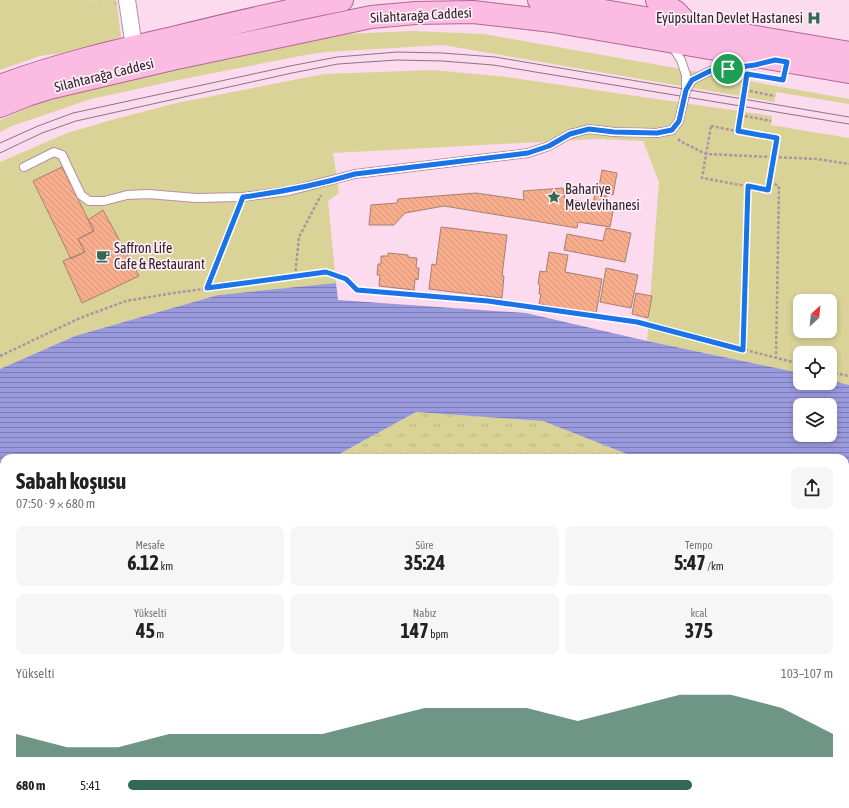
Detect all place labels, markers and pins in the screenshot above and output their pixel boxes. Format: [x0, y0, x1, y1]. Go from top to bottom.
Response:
place label: Eyüpsultan Devlet Hastanesi [656, 10, 803, 26]
hospital icon: Eyüpsultan Devlet Hastanesi [806, 10, 822, 26]
pin [711, 52, 745, 86]
place label: Bahariye Mevlevihanesi [565, 181, 640, 213]
place icon: Bahariye Mevlevihanesi [546, 189, 562, 205]
place label: Saffron Life Cafe & Restaurant [114, 240, 205, 272]
cafe icon: Saffron Life Cafe & Restaurant [95, 248, 111, 264]

